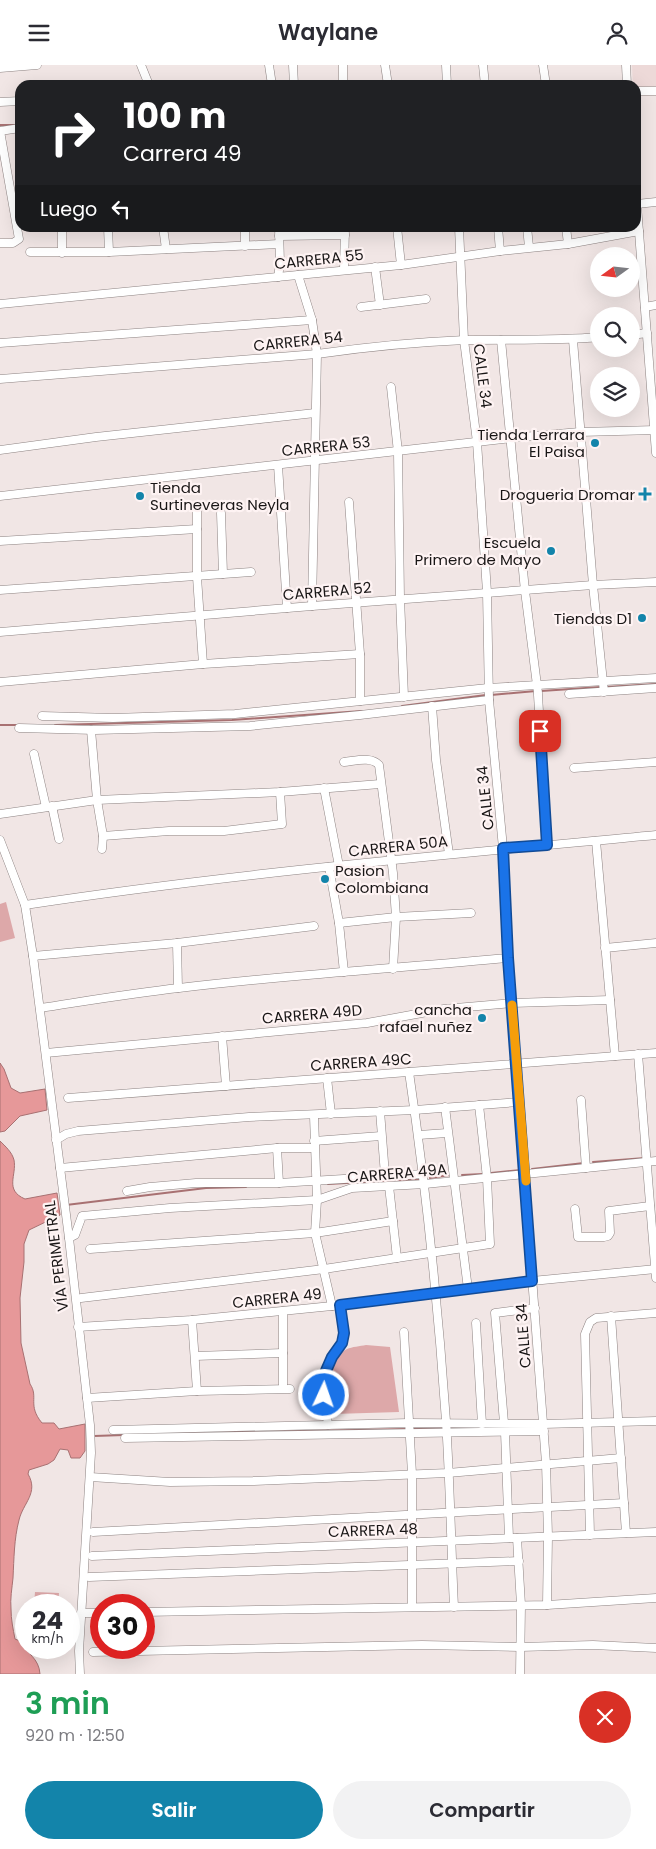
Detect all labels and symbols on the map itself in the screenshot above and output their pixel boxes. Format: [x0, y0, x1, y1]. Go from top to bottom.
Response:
street label: CARRERA 55 [273, 244, 365, 274]
north arrow [590, 247, 640, 297]
street label: CARRERA 54 [252, 326, 344, 356]
street label: CALLE 34 [469, 343, 497, 409]
place label: Tienda Lerrara El Paisa [477, 424, 585, 462]
street label: CARRERA 53 [281, 431, 371, 461]
marker: Tienda Lerrara El Paisa [589, 437, 601, 449]
place label: Tienda Surtineveras Neyla [150, 477, 289, 515]
place label: Drogueria Dromar [500, 484, 635, 505]
marker: Drogueria Dromar [639, 488, 651, 500]
marker: Tienda Surtineveras Neyla [134, 490, 146, 502]
place label: Escuela Primero de Mayo [415, 532, 541, 570]
marker: Escuela Primero de Mayo [545, 545, 557, 557]
street label: CARRERA 52 [282, 577, 372, 605]
place label: Tiendas D1 [554, 608, 632, 629]
marker: Tiendas D1 [636, 612, 648, 624]
pin [519, 710, 561, 752]
street label: CALLE 34 [471, 765, 499, 831]
street label: CARRERA 50A [347, 830, 449, 862]
place label: Pasion Colombiana [335, 860, 429, 898]
marker: Pasion Colombiana [319, 873, 331, 885]
street label: CARRERA 49D [261, 999, 363, 1029]
place label: cancha rafael nuñez [379, 999, 472, 1037]
marker: cancha rafael nuñez [476, 1012, 488, 1024]
street label: CARRERA 49C [310, 1048, 412, 1076]
street label: CARRERA 49A [346, 1158, 448, 1188]
street label: VÍA PERIMETRAL [39, 1199, 73, 1313]
street label: CARRERA 49 [231, 1283, 323, 1313]
street label: CALLE 34 [510, 1303, 536, 1369]
position arrow [297, 1368, 349, 1420]
street label: CARRERA 48 [328, 1518, 418, 1542]
speed limit sign: 30 [90, 1594, 155, 1659]

